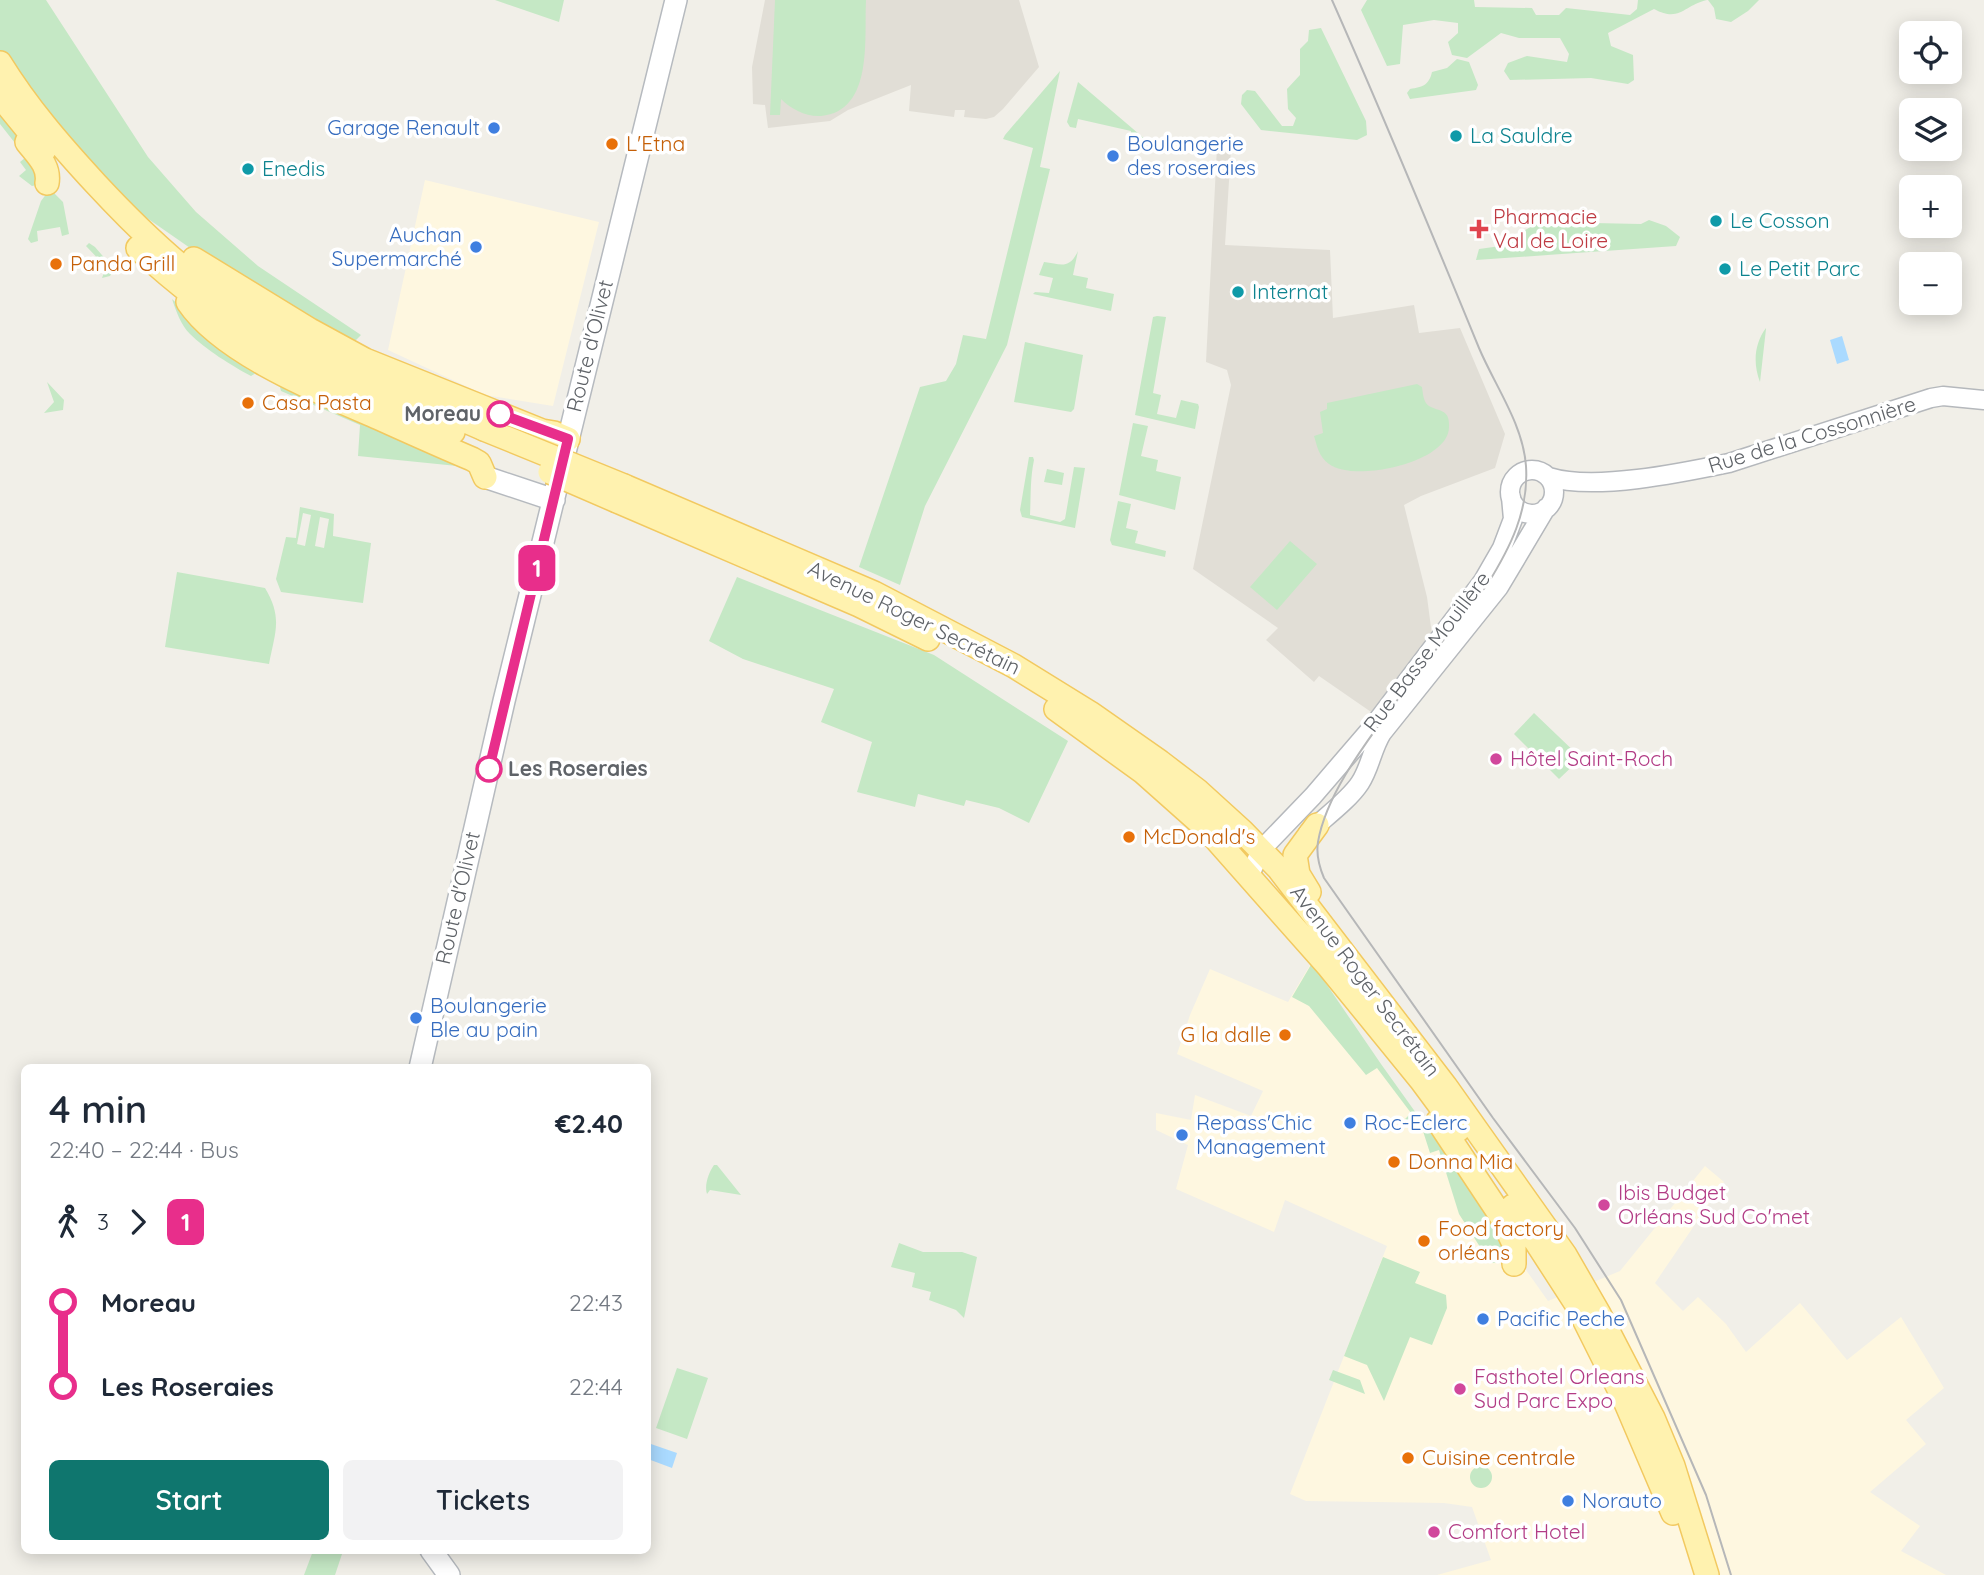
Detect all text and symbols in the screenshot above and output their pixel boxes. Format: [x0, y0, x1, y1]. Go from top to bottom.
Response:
map controls [1899, 21, 1962, 315]
button: locate [1899, 21, 1962, 84]
button: layers [1899, 98, 1962, 161]
place label: Garage Renault [327, 114, 480, 140]
marker: Garage Renault [486, 120, 502, 136]
place label: La Sauldre [1470, 122, 1573, 148]
marker: La Sauldre [1448, 128, 1464, 144]
place label: L'Etna [626, 130, 685, 156]
place label: Boulangerie des roseraies [1127, 130, 1256, 180]
marker: L'Etna [604, 136, 620, 152]
marker: Boulangerie des roseraies [1105, 148, 1121, 164]
place label: Enedis [262, 155, 325, 181]
marker: Enedis [240, 161, 256, 177]
button: + [1899, 175, 1962, 238]
place label: Pharmacie Val de Loire [1493, 203, 1608, 253]
place label: Le Cosson [1730, 207, 1830, 233]
marker: Le Cosson [1708, 213, 1724, 229]
place label: Auchan Supermarché [331, 221, 462, 271]
marker: Pharmacie Val de Loire [1471, 221, 1487, 237]
marker: Auchan Supermarché [468, 239, 484, 255]
place label: Panda Grill [70, 250, 175, 276]
button: − [1899, 252, 1962, 315]
place label: Le Petit Parc [1739, 255, 1860, 281]
marker: Panda Grill [48, 256, 64, 272]
marker: Le Petit Parc [1717, 261, 1733, 277]
street label: Route d'Olivet [560, 277, 618, 415]
place label: Internat [1252, 278, 1328, 304]
marker: Internat [1230, 284, 1246, 300]
place label: Casa Pasta [262, 389, 372, 415]
street label: Rue de la Cossonnière [1705, 390, 1919, 478]
marker: Casa Pasta [240, 395, 256, 411]
place label: Moreau [404, 400, 481, 426]
marker: Moreau [487, 401, 513, 427]
line badge: 1 [514, 545, 560, 591]
text: 1 [532, 553, 542, 583]
street label: Avenue Roger Secrétain [804, 554, 1025, 680]
street label: Rue Basse Mouillère [1357, 566, 1495, 737]
place label: Hôtel Saint-Roch [1510, 745, 1673, 771]
marker: Hôtel Saint-Roch [1488, 751, 1504, 767]
place label: Les Roseraies [508, 755, 648, 781]
marker: Les Roseraies [476, 756, 502, 782]
place label: McDonald's [1143, 823, 1255, 849]
street label: Route d'Olivet [429, 829, 485, 967]
marker: McDonald's [1121, 829, 1137, 845]
street label: Avenue Roger Secrétain [1285, 880, 1446, 1081]
place label: Boulangerie Ble au pain [430, 992, 547, 1042]
marker: Boulangerie Ble au pain [408, 1010, 424, 1026]
place label: G la dalle [1181, 1021, 1271, 1047]
marker: G la dalle [1277, 1027, 1293, 1043]
text: 4 min [49, 1085, 147, 1133]
text: €2.40 [555, 1107, 623, 1140]
place label: Repass'Chic Management [1196, 1109, 1326, 1159]
place label: Roc-Eclerc [1364, 1109, 1468, 1135]
marker: Roc-Eclerc [1342, 1115, 1358, 1131]
marker: Repass'Chic Management [1174, 1127, 1190, 1143]
text: 22:40 – 22:44 · Bus [49, 1135, 239, 1164]
place label: Donna Mia [1408, 1148, 1513, 1174]
marker: Donna Mia [1386, 1154, 1402, 1170]
place label: Ibis Budget Orléans Sud Co'met [1618, 1179, 1810, 1229]
marker: Ibis Budget Orléans Sud Co'met [1596, 1197, 1612, 1213]
icon: walk [49, 1203, 87, 1241]
icon: forward [119, 1203, 157, 1241]
text: 3 [97, 1207, 109, 1236]
text: 1 [181, 1207, 190, 1237]
place label: Food factory orléans [1438, 1215, 1564, 1265]
marker: Food factory orléans [1416, 1233, 1432, 1249]
text: Moreau [101, 1286, 196, 1319]
text: 22:43 [569, 1288, 623, 1317]
place label: Pacific Peche [1497, 1305, 1625, 1331]
marker: Pacific Peche [1475, 1311, 1491, 1327]
place label: Fasthotel Orleans Sud Parc Expo [1474, 1363, 1645, 1413]
text: Les Roseraies [101, 1370, 274, 1403]
text: 22:44 [569, 1372, 623, 1401]
marker: Fasthotel Orleans Sud Parc Expo [1452, 1381, 1468, 1397]
place label: Cuisine centrale [1422, 1444, 1575, 1470]
marker: Cuisine centrale [1400, 1450, 1416, 1466]
button: Start [49, 1460, 329, 1540]
button: Tickets [343, 1460, 623, 1540]
place label: Norauto [1582, 1487, 1662, 1513]
marker: Norauto [1560, 1493, 1576, 1509]
place label: Comfort Hotel [1448, 1518, 1585, 1544]
marker: Comfort Hotel [1426, 1524, 1442, 1540]

